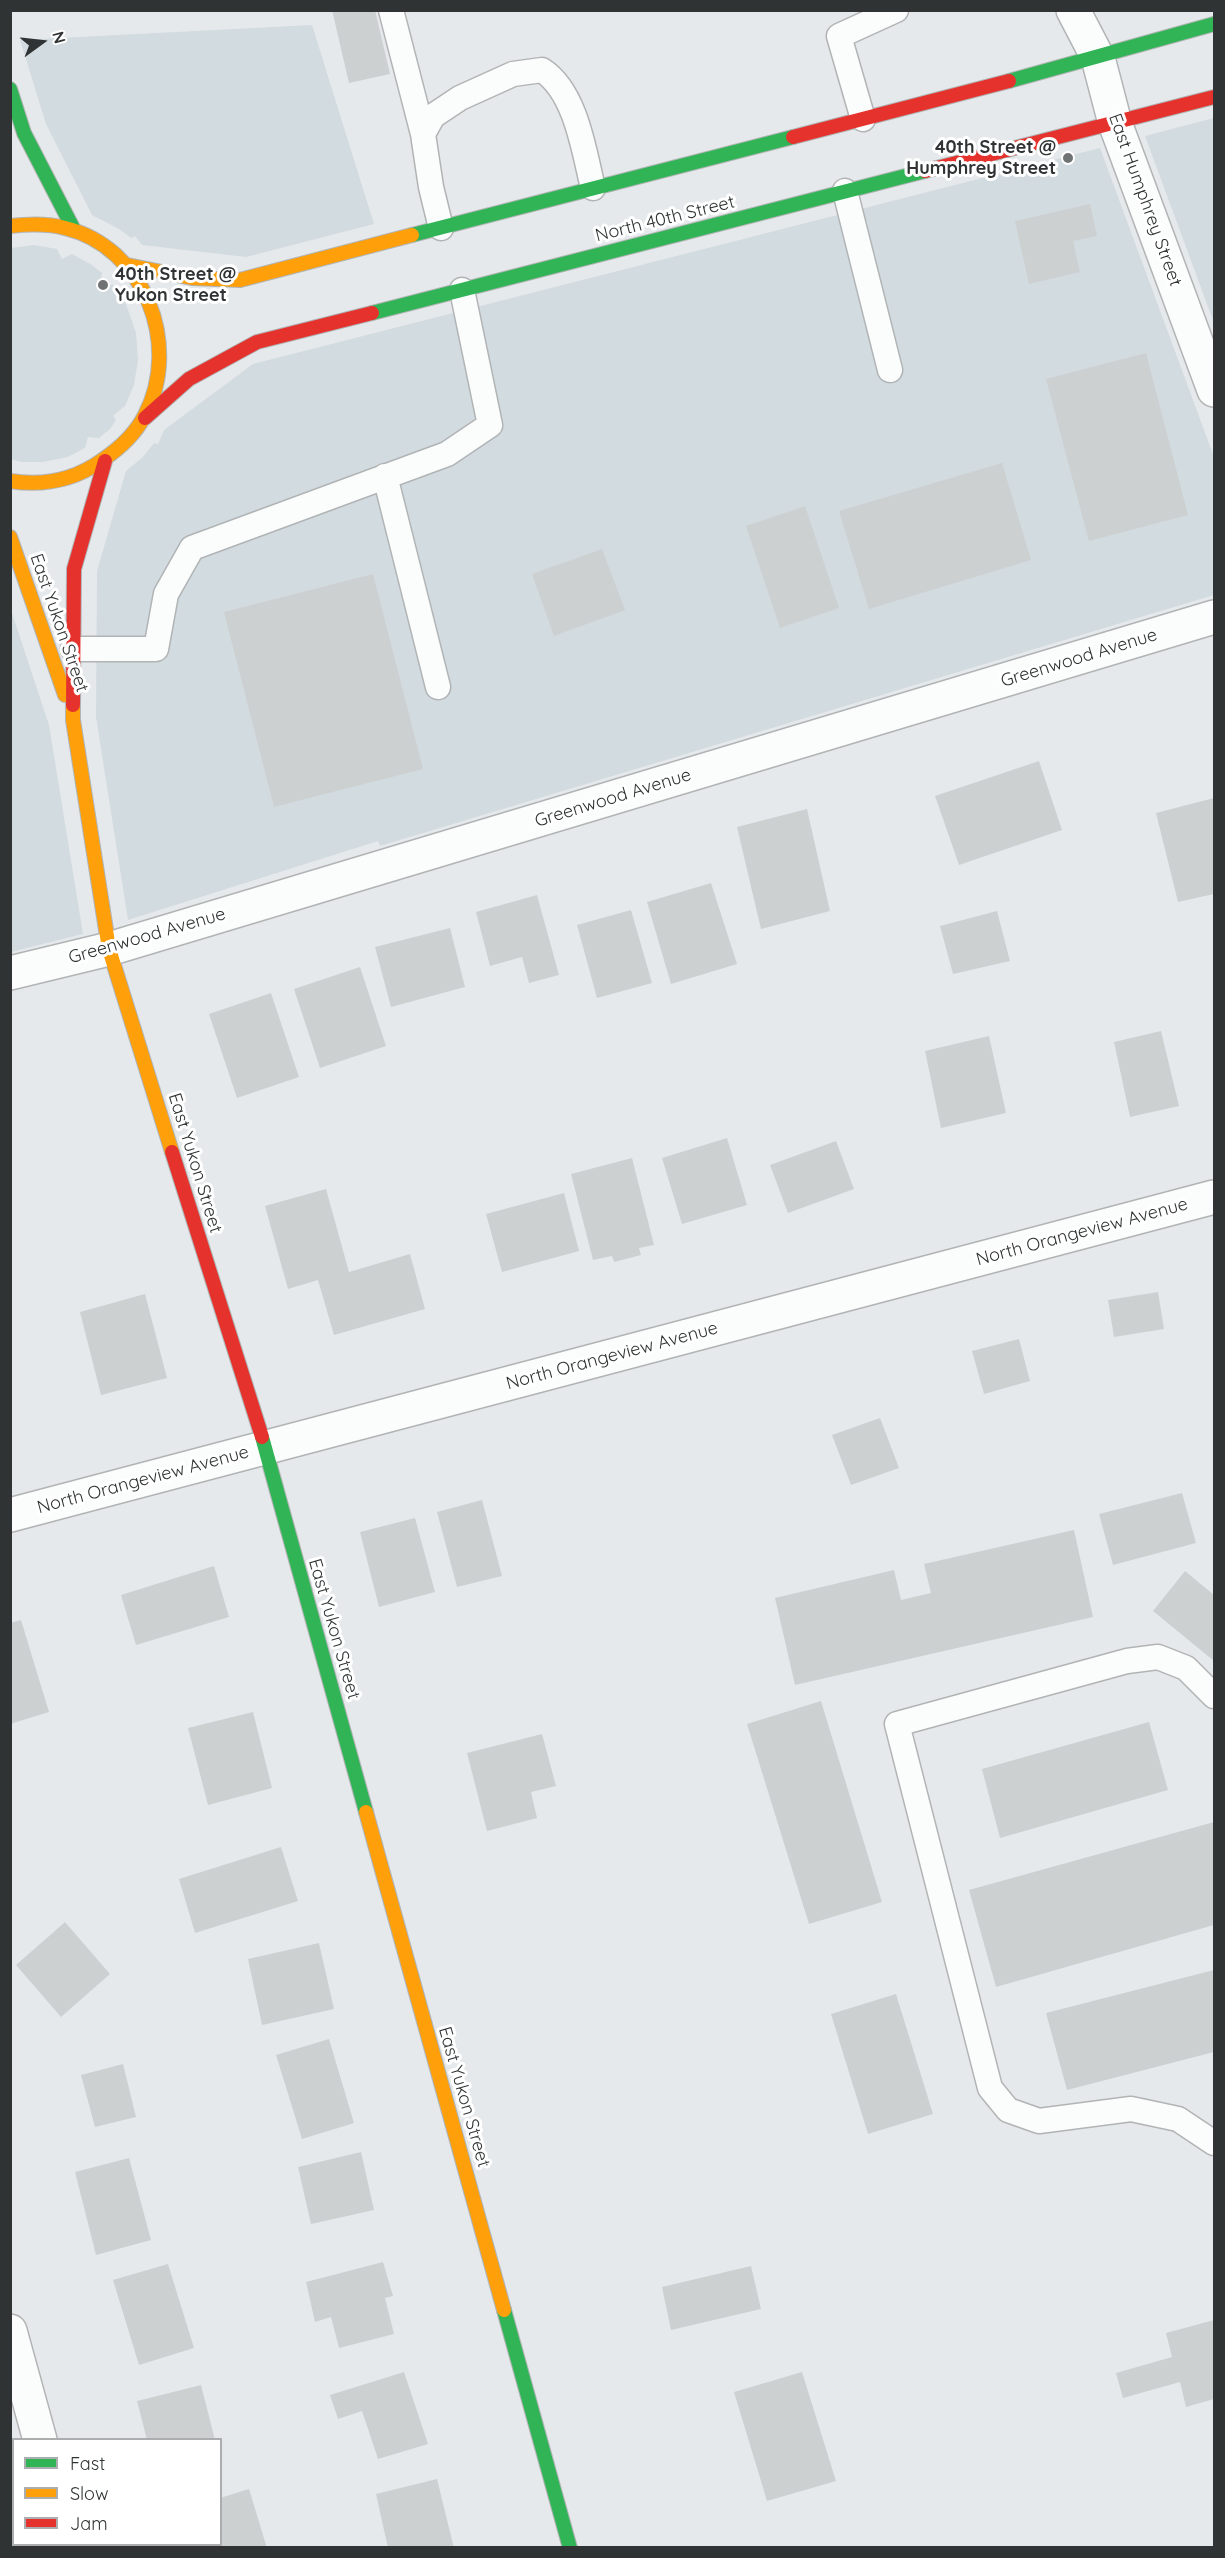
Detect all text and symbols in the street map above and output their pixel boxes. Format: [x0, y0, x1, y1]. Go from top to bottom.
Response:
north arrow [12, 12, 72, 72]
text: N [48, 29, 71, 46]
street label: East Humphrey Street [1104, 111, 1186, 289]
place label: 40th Street @ Humphrey Street [906, 137, 1056, 180]
marker: 40th Street @ Humphrey Street [1061, 151, 1075, 165]
street label: North 40th Street [593, 191, 737, 247]
place label: 40th Street @ Yukon Street [115, 264, 236, 306]
marker: 40th Street @ Yukon Street [96, 278, 110, 292]
street label: East Yukon Street [25, 551, 93, 695]
street label: Greenwood Avenue [998, 624, 1160, 692]
street label: Greenwood Avenue [532, 764, 694, 832]
street label: Greenwood Avenue [66, 903, 228, 969]
street label: East Yukon Street [163, 1090, 227, 1236]
street label: North Orangeview Avenue [974, 1193, 1190, 1271]
street label: North Orangeview Avenue [504, 1317, 720, 1395]
street label: North Orangeview Avenue [35, 1441, 251, 1519]
street label: East Yukon Street [304, 1556, 364, 1702]
street label: East Yukon Street [434, 2024, 494, 2170]
legend [12, 2438, 222, 2546]
text: Fast [70, 2452, 105, 2475]
text: Slow [70, 2482, 108, 2505]
text: Jam [70, 2512, 108, 2535]

